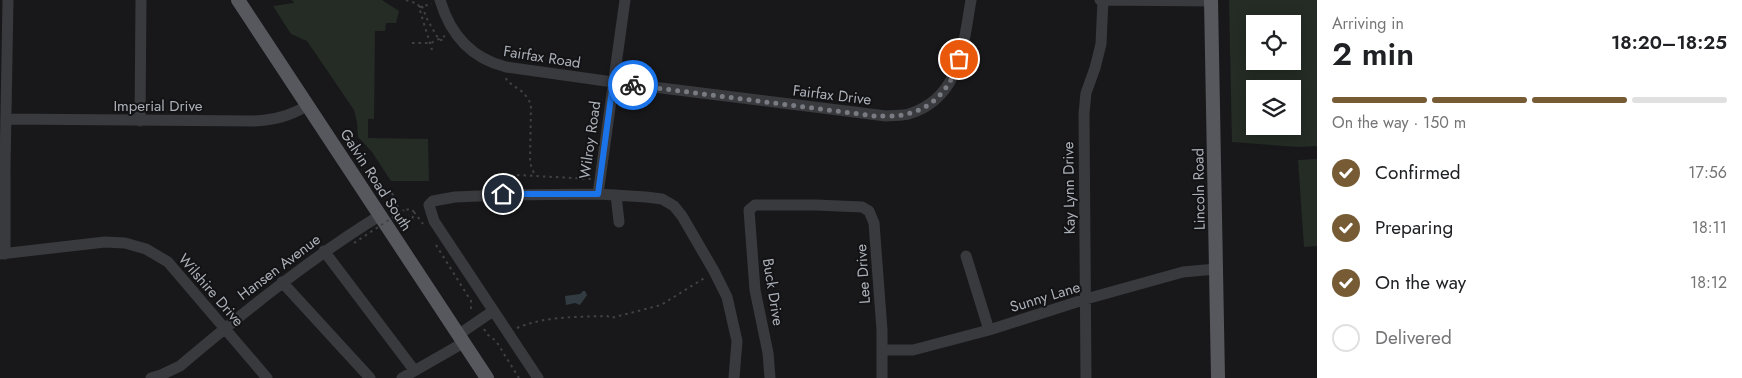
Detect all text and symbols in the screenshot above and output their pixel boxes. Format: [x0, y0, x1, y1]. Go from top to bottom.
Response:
text: Arriving in [1332, 12, 1404, 35]
map controls [1246, 15, 1301, 135]
button: locate [1246, 15, 1301, 70]
text: 18:20–18:25 [1611, 29, 1727, 56]
text: 2 min [1332, 31, 1414, 77]
pin [938, 38, 980, 80]
street label: Fairfax Road [502, 40, 582, 74]
icon: bag [945, 45, 973, 73]
courier [608, 60, 658, 110]
icon: bike [619, 71, 647, 99]
street label: Fairfax Drive [791, 79, 873, 111]
button: layers [1246, 80, 1301, 135]
street label: Imperial Drive [113, 95, 203, 117]
street label: Wilroy Road [574, 100, 606, 180]
text: On the way · 150 m [1332, 111, 1466, 134]
street label: Galvin Road South [335, 125, 417, 235]
street label: Kay Lynn Drive [1057, 141, 1081, 235]
street label: Lincoln Road [1187, 148, 1211, 230]
icon: check [1332, 159, 1360, 187]
text: Confirmed [1375, 159, 1461, 186]
text: 17:56 [1688, 161, 1727, 184]
pin [482, 173, 524, 215]
icon: home [489, 180, 517, 208]
icon: check [1332, 214, 1360, 242]
text: Preparing [1375, 214, 1453, 241]
text: 18:11 [1692, 216, 1727, 239]
street label: Hansen Avenue [233, 228, 325, 305]
street label: Lee Drive [850, 243, 876, 305]
street label: Wilshire Drive [173, 249, 249, 332]
street label: Buck Drive [757, 257, 789, 327]
icon: check [1332, 269, 1360, 297]
text: On the way [1375, 269, 1466, 296]
text: 18:12 [1690, 271, 1727, 294]
street label: Sunny Lane [1007, 276, 1083, 318]
text: Delivered [1375, 324, 1452, 351]

